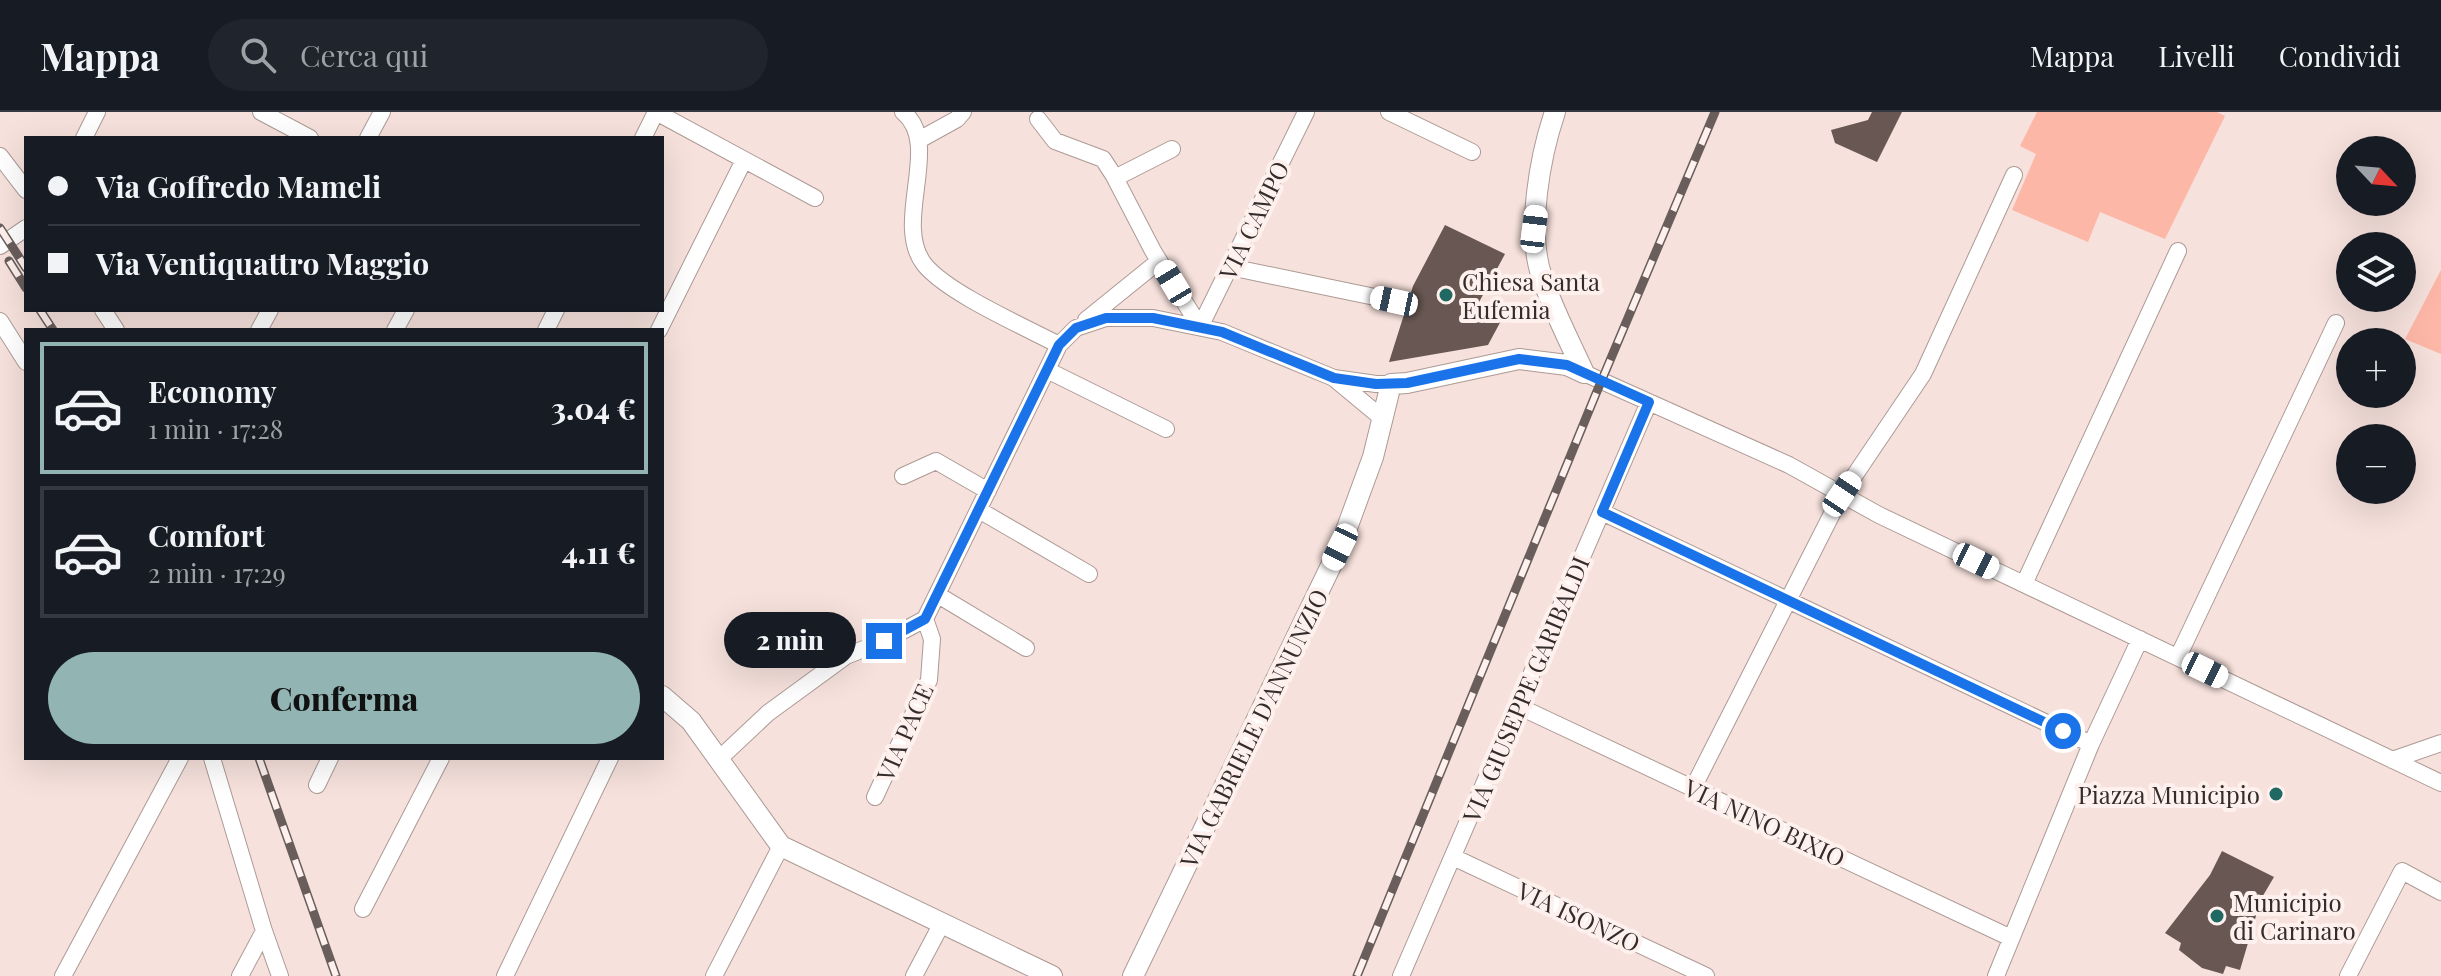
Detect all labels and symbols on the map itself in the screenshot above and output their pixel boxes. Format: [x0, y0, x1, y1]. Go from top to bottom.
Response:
north arrow [2336, 136, 2416, 216]
street label: VIA CAMPO [1210, 155, 1295, 286]
car [1519, 204, 1549, 254]
car [1150, 256, 1196, 310]
place label: Chiesa Santa Eufemia [1462, 265, 1600, 325]
car [1368, 284, 1420, 318]
marker: Chiesa Santa Eufemia [1437, 286, 1455, 304]
car [1819, 467, 1865, 521]
car [1319, 520, 1361, 574]
car [1949, 540, 2003, 582]
street label: VIA GIUSEPPE GARIBALDI [1454, 551, 1596, 828]
street label: VIA GABRIELE D'ANNUNZIO [1171, 583, 1334, 873]
callout: 2 min [724, 613, 856, 669]
route end [866, 623, 902, 659]
car [2178, 649, 2232, 691]
street label: VIA PACE [868, 678, 940, 787]
route start [2045, 713, 2081, 749]
street label: VIA NINO BIXIO [1679, 770, 1851, 873]
place label: Piazza Municipio [2078, 778, 2260, 810]
marker: Piazza Municipio [2267, 785, 2285, 803]
street label: VIA ISONZO [1512, 873, 1646, 958]
place label: Municipio di Carinaro [2233, 886, 2356, 946]
marker: Municipio di Carinaro [2208, 907, 2226, 925]

